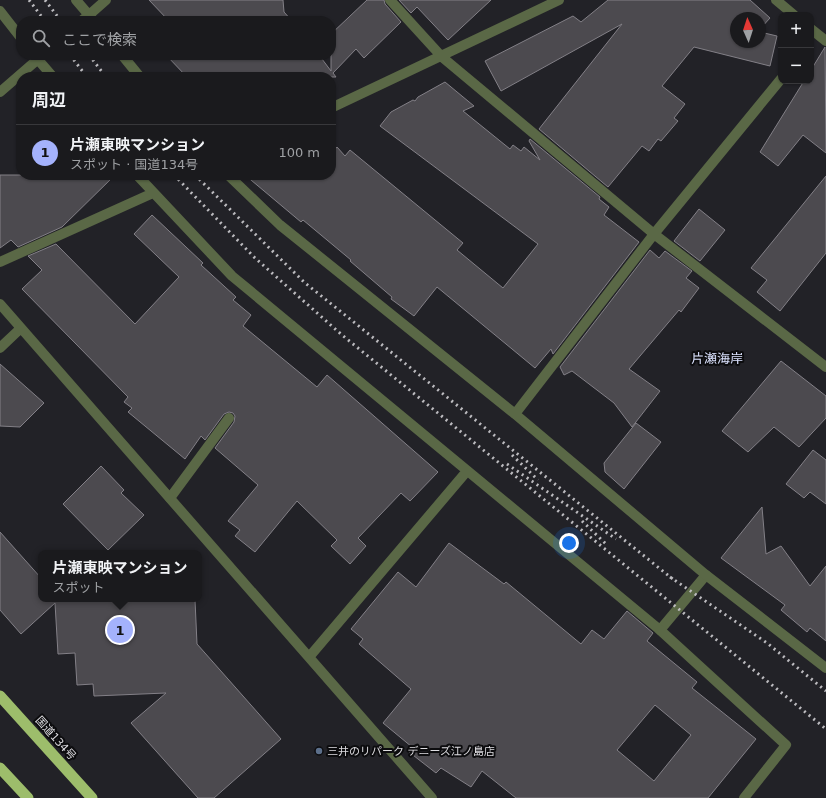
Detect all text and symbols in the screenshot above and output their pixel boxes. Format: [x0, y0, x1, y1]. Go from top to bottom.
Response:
north arrow [730, 12, 766, 48]
map controls [778, 12, 814, 84]
button: + [778, 12, 814, 48]
search box [16, 16, 336, 60]
icon: search [30, 27, 52, 49]
text: ここで検索 [62, 31, 137, 49]
button: − [778, 48, 814, 84]
text: 周辺 [32, 90, 66, 110]
text: 片瀬東映マンション [70, 136, 205, 154]
text: 1 [40, 145, 50, 160]
text: 100 m [278, 145, 320, 160]
text: スポット · 国道134号 [70, 157, 198, 172]
district label: 片瀬海岸 [691, 351, 743, 366]
your location [559, 533, 579, 553]
popup [38, 550, 202, 602]
text: 片瀬東映マンション [52, 559, 188, 577]
text: スポット [52, 580, 105, 595]
pin: 1 [107, 615, 133, 645]
street label: 国道134号 [33, 714, 79, 763]
place label: 三井のリパーク デニーズ江ノ島店 [327, 745, 495, 758]
marker: 三井のリパーク デニーズ江ノ島店 [314, 746, 324, 756]

